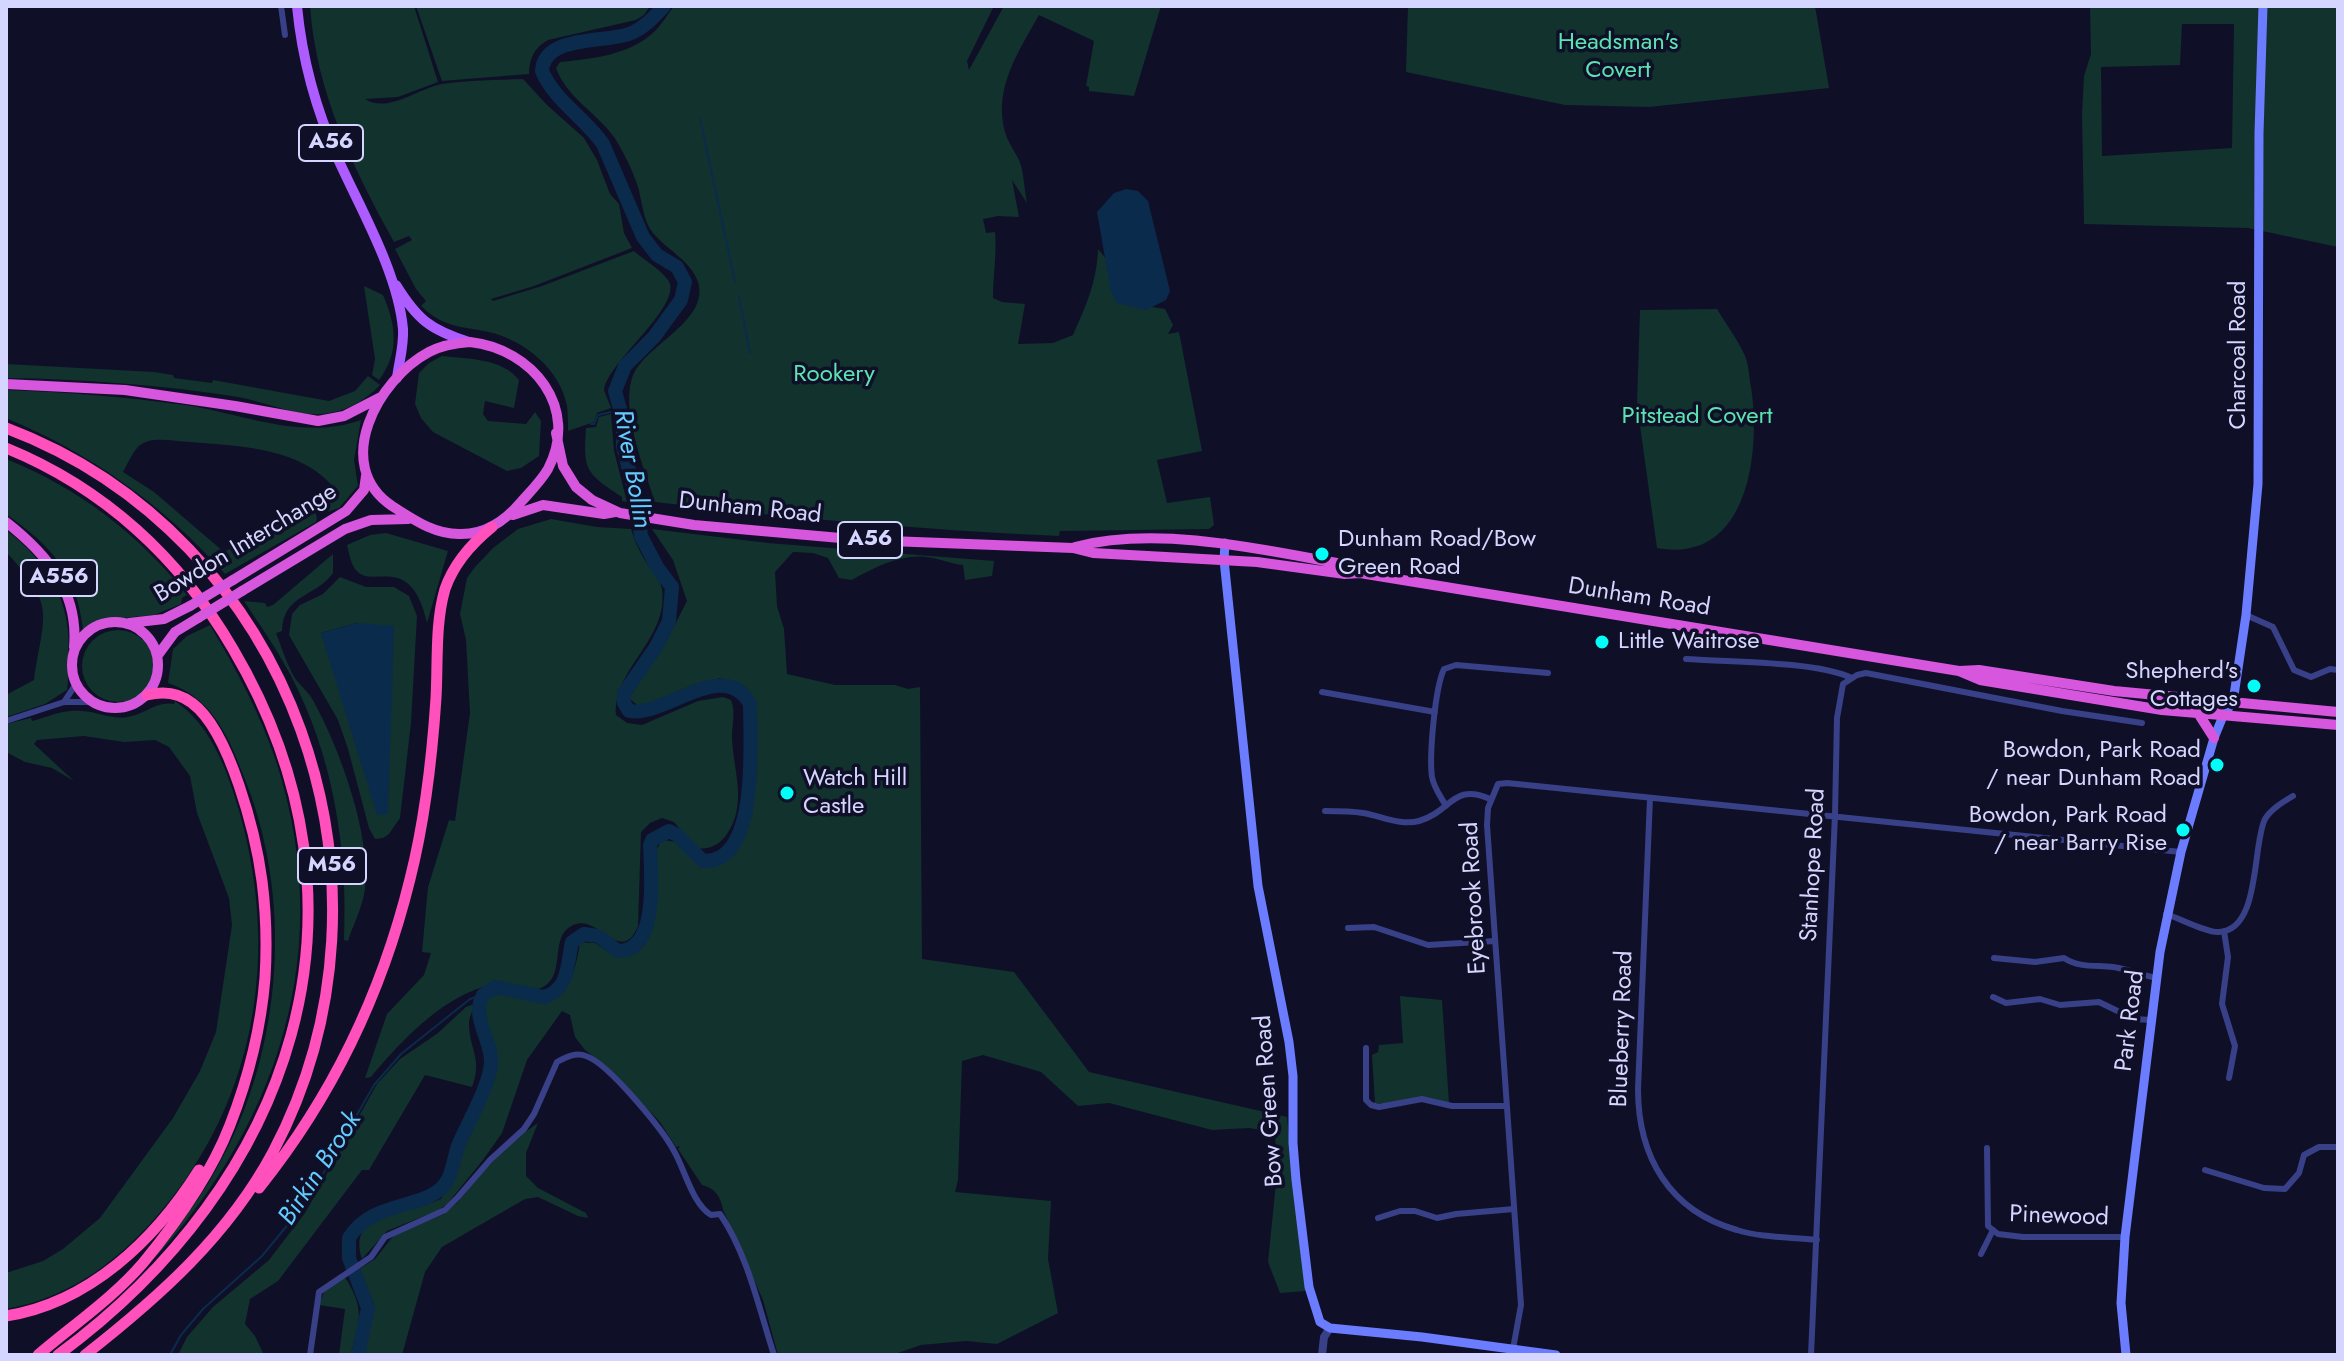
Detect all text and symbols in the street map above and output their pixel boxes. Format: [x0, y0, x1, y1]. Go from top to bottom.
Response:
park label: Headsman's Covert [1558, 29, 1678, 85]
road number: A56 [299, 125, 363, 161]
street label: Charcoal Road [2225, 280, 2253, 430]
park label: Rookery [793, 361, 875, 389]
park label: Pitstead Covert [1621, 403, 1773, 431]
water label: River Bollin [605, 407, 657, 531]
street label: Bowdon Interchange [150, 478, 342, 610]
street label: Dunham Road [677, 487, 823, 531]
road number: A56 [838, 522, 902, 558]
place label: Dunham Road/Bow Green Road [1338, 526, 1536, 582]
marker: Dunham Road/Bow Green Road [1313, 545, 1331, 563]
road number: A556 [21, 560, 97, 596]
street label: Dunham Road [1566, 573, 1712, 623]
place label: Little Waitrose [1618, 628, 1760, 656]
marker: Little Waitrose [1593, 633, 1611, 651]
place label: Shepherd's Cottages [2125, 658, 2238, 714]
marker: Shepherd's Cottages [2245, 677, 2263, 695]
place label: Bowdon, Park Road / near Dunham Road [1986, 737, 2201, 793]
marker: Bowdon, Park Road / near Dunham Road [2208, 756, 2226, 774]
place label: Watch Hill Castle [803, 765, 907, 821]
marker: Watch Hill Castle [778, 784, 796, 802]
street label: Stanhope Road [1796, 787, 1832, 943]
place label: Bowdon, Park Road / near Barry Rise [1969, 802, 2167, 858]
street label: Eyebrook Road [1457, 821, 1493, 975]
marker: Bowdon, Park Road / near Barry Rise [2174, 821, 2192, 839]
road number: M56 [298, 848, 366, 884]
street label: Blueberry Road [1606, 950, 1640, 1108]
street label: Park Road [2111, 969, 2151, 1073]
street label: Bow Green Road [1250, 1014, 1290, 1188]
water label: Birkin Brook [273, 1106, 369, 1232]
street label: Pinewood [2009, 1201, 2109, 1233]

